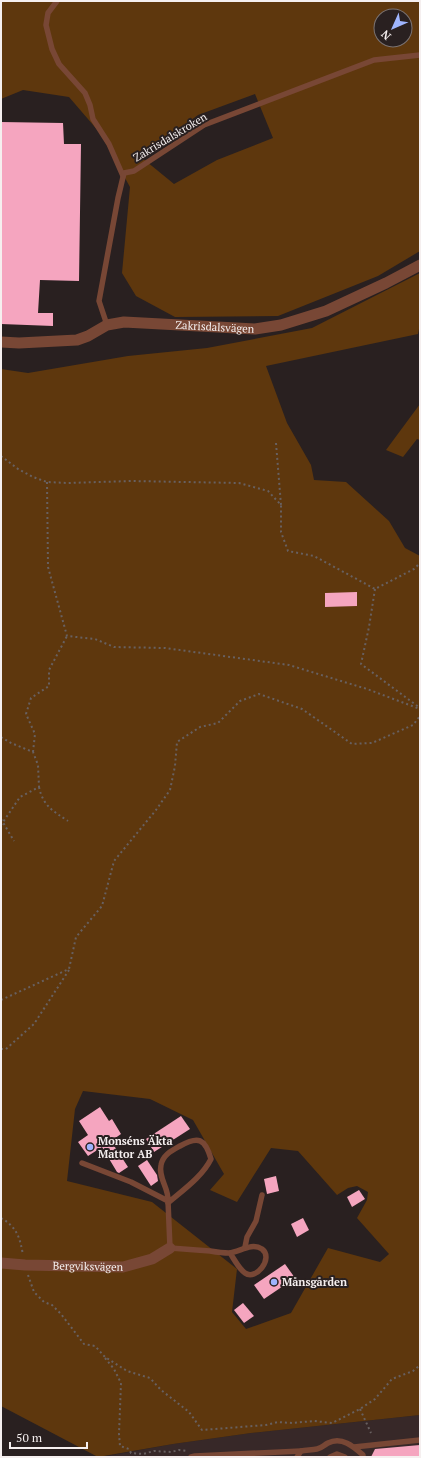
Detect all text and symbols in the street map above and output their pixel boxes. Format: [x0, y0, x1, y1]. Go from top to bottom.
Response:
north arrow [373, 8, 413, 48]
text: N [378, 27, 394, 43]
street label: Zakrisdalskroken [131, 109, 210, 165]
street label: Zakrisdalsvägen [175, 318, 255, 336]
place label: Monséns Äkta Mattor AB [98, 1134, 173, 1161]
marker: Monséns Äkta Mattor AB [85, 1142, 95, 1152]
street label: Bergviksvägen [52, 1259, 124, 1274]
place label: Månsgården [282, 1275, 347, 1289]
marker: Månsgården [269, 1277, 279, 1287]
scale bar [10, 1424, 87, 1450]
text: 50 m [16, 1430, 43, 1445]

